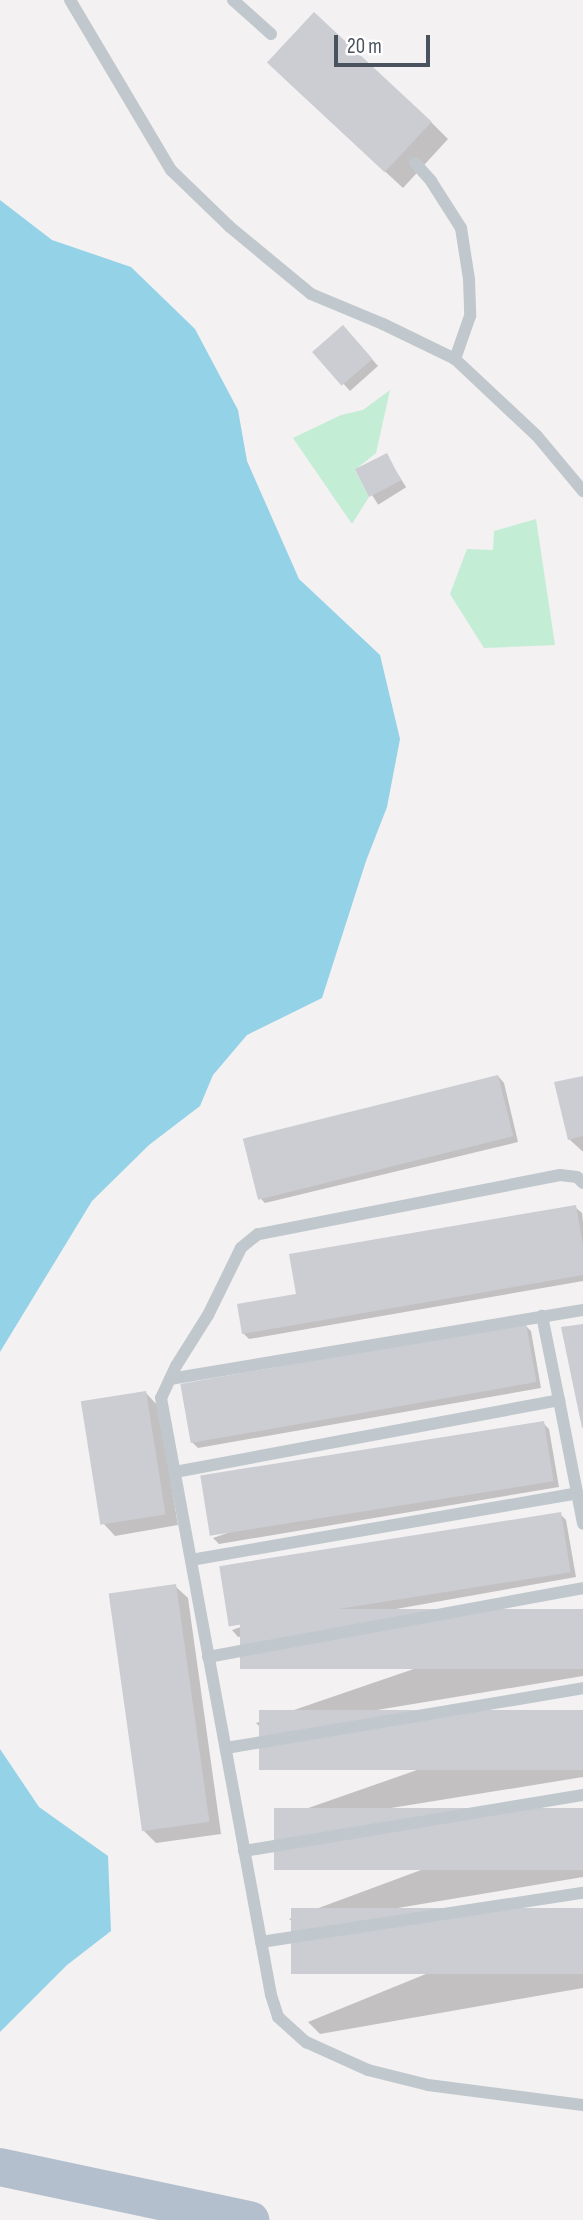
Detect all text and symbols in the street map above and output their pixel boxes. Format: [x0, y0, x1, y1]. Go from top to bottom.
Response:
scale bar [338, 21, 434, 65]
text: 20 m [347, 34, 382, 59]

